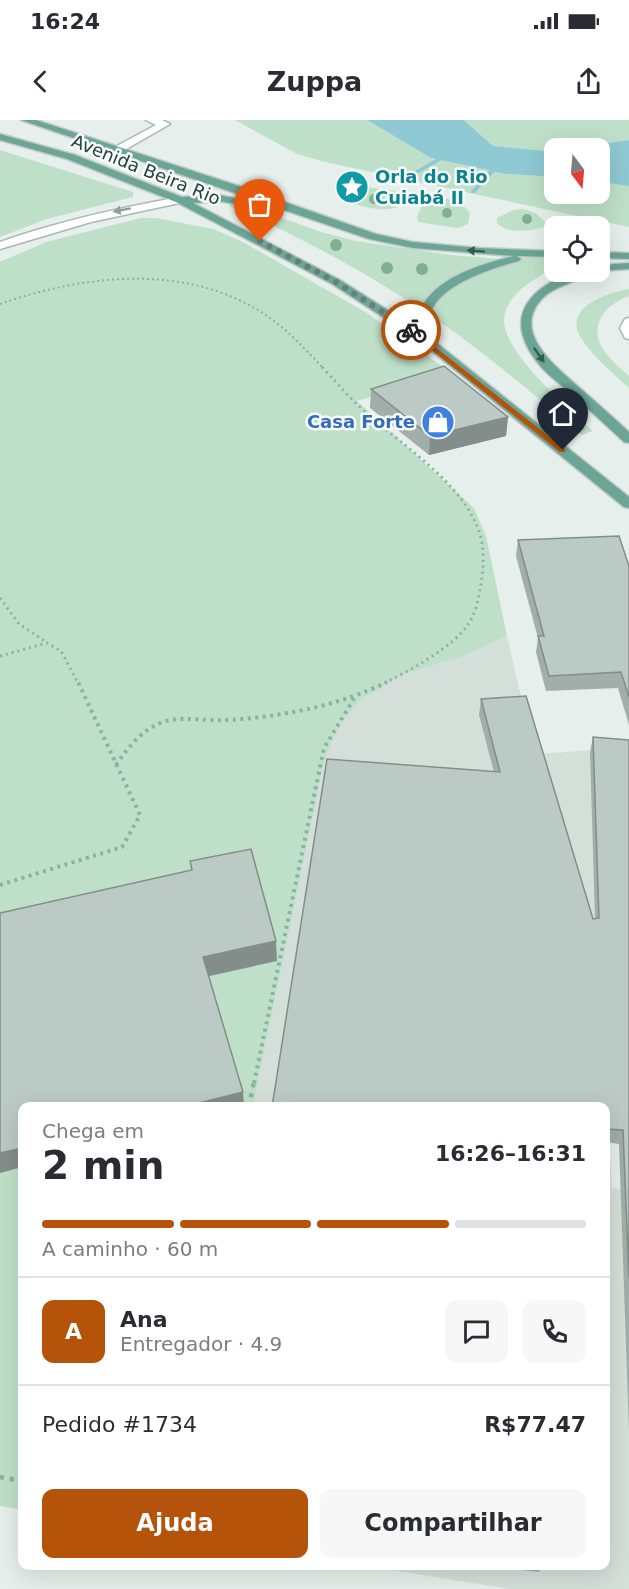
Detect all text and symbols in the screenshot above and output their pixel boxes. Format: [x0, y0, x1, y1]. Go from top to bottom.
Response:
text: 16:24 [30, 9, 100, 34]
icon: back [24, 65, 57, 98]
icon: share [572, 65, 605, 98]
text: Zuppa [267, 66, 362, 97]
street label: Avenida Beira Rio [69, 130, 224, 209]
north arrow [544, 138, 610, 204]
map controls [544, 138, 610, 282]
place label: Orla do Rio Cuiabá II [375, 166, 488, 208]
place icon: Orla do Rio Cuiabá II [334, 169, 370, 205]
pin [234, 179, 285, 241]
icon: bag [243, 188, 276, 221]
one-way arrow [113, 206, 132, 215]
button: locate [544, 216, 610, 282]
one-way arrow [466, 246, 485, 255]
courier [381, 300, 441, 360]
icon: bike [395, 314, 428, 347]
one-way arrow [533, 347, 545, 363]
pin [537, 388, 588, 450]
icon: home [546, 397, 579, 430]
shop icon: Casa Forte [420, 404, 456, 440]
place label: Casa Forte [307, 411, 415, 432]
text: Chega em [42, 1119, 144, 1143]
text: 16:26–16:31 [435, 1141, 586, 1166]
text: 2 min [42, 1143, 164, 1188]
text: A caminho · 60 m [42, 1237, 218, 1261]
button: chat [445, 1300, 508, 1363]
button: phone [523, 1300, 586, 1363]
text: Ana [120, 1307, 168, 1332]
text: A [65, 1319, 82, 1344]
text: Entregador · 4.9 [120, 1332, 282, 1356]
text: Pedido #1734 [42, 1412, 197, 1437]
text: R$77.47 [484, 1412, 586, 1437]
button: Ajuda [42, 1489, 308, 1558]
button: Compartilhar [320, 1489, 586, 1558]

